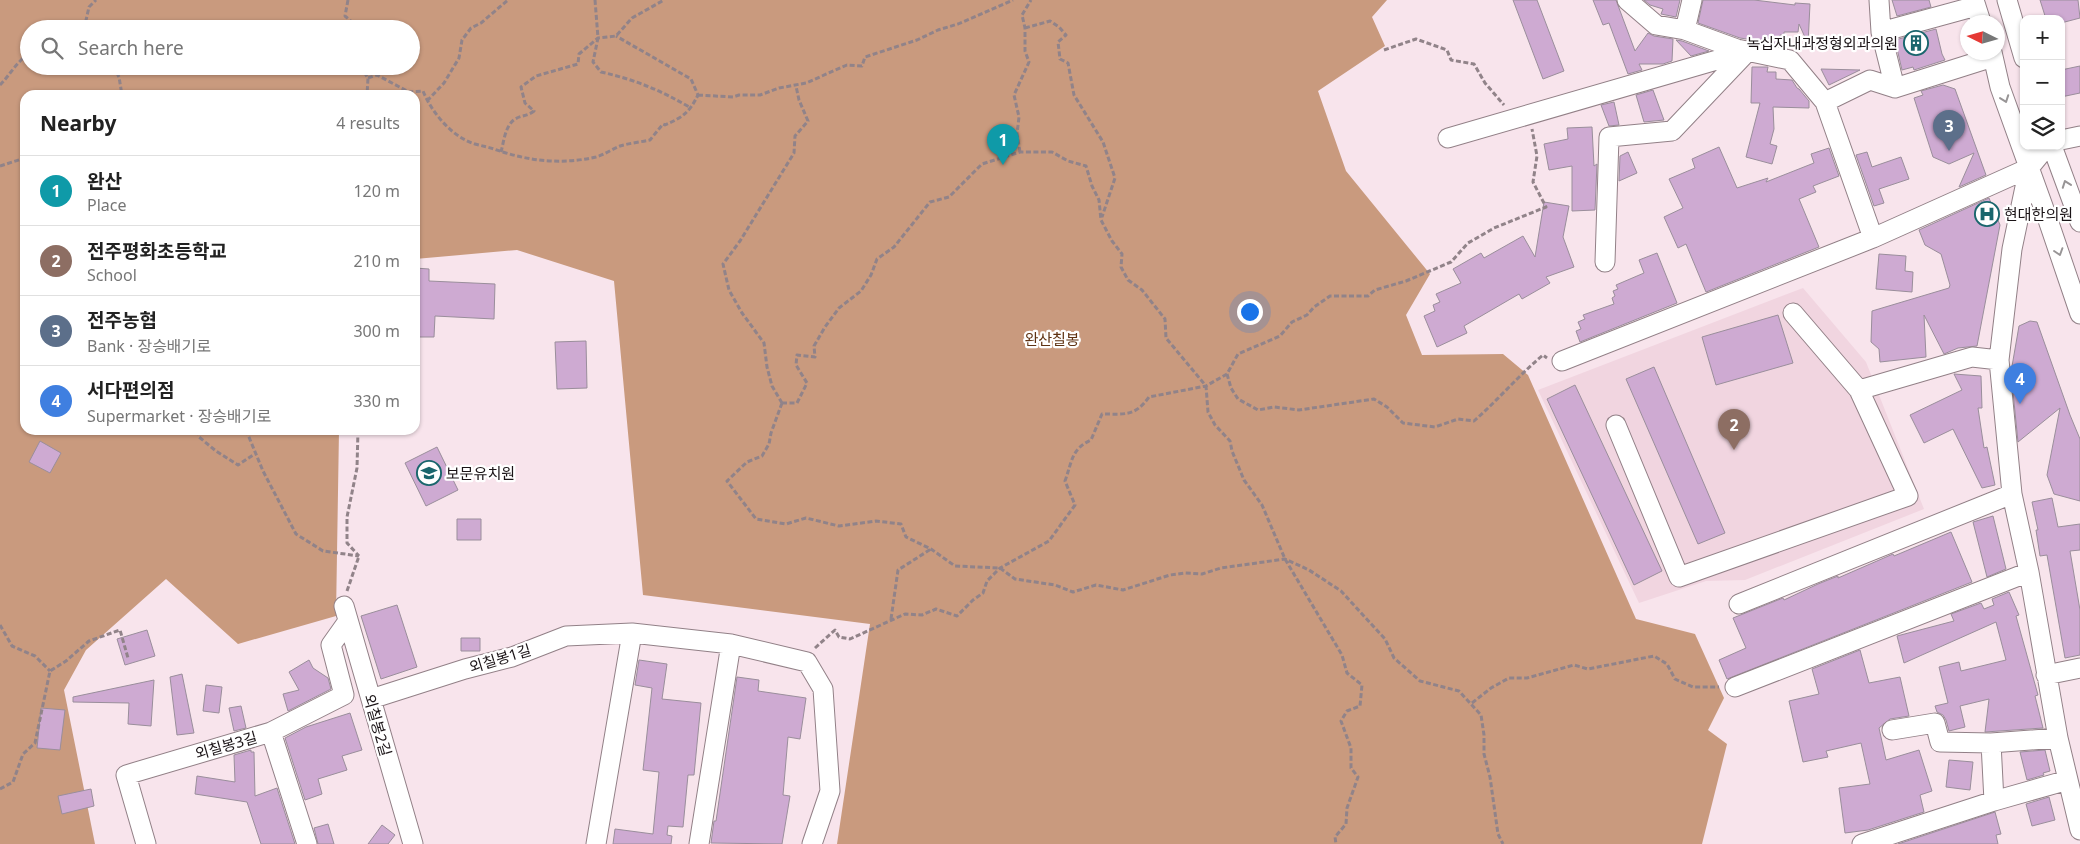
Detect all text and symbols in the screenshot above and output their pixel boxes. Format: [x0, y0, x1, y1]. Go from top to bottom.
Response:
north arrow [1960, 15, 2005, 60]
map controls [2020, 15, 2065, 150]
button: + [2020, 15, 2065, 60]
search box [20, 20, 420, 75]
building icon: 녹십자내과정형외과의원 [1903, 30, 1929, 56]
place label: 녹십자내과정형외과의원 [1746, 33, 1898, 53]
icon: search [38, 34, 66, 62]
text: Search here [78, 35, 184, 61]
button: − [2020, 60, 2065, 105]
one-way arrow [1999, 95, 2009, 103]
button: layers [2020, 105, 2065, 150]
text: Nearby [40, 109, 116, 137]
pin: 3 [1933, 110, 1965, 151]
text: 4 results [336, 112, 400, 134]
pin: 1 [987, 124, 1019, 165]
text: 완산 [87, 168, 122, 194]
text: 1 [51, 180, 61, 202]
text: 120 m [353, 180, 400, 202]
one-way arrow [2062, 180, 2072, 189]
text: Place [87, 194, 127, 216]
hospital icon: 현대한의원 [1974, 201, 2000, 227]
place label: 현대한의원 [2004, 204, 2073, 224]
text: 전주평화초등학교 [87, 238, 227, 264]
one-way arrow [2054, 248, 2064, 256]
text: 2 [51, 250, 61, 272]
text: 210 m [353, 250, 400, 272]
text: School [87, 264, 137, 286]
your location [1237, 299, 1263, 325]
text: 전주농협 [87, 307, 157, 333]
text: 3 [51, 320, 61, 342]
text: 300 m [353, 320, 400, 342]
park label: 완산칠봉 [1024, 329, 1080, 349]
text: Bank · 장승배기로 [87, 335, 211, 357]
pin: 4 [2004, 363, 2036, 404]
text: 서다편의점 [87, 377, 174, 403]
text: 4 [51, 390, 61, 412]
text: 330 m [353, 390, 400, 412]
text: Supermarket · 장승배기로 [87, 405, 271, 427]
pin: 2 [1718, 409, 1750, 450]
school or university icon: 보문유치원 [416, 460, 442, 486]
place label: 보문유치원 [446, 463, 515, 483]
street label: 외칠봉1길 [467, 639, 533, 677]
street label: 외칠봉2길 [360, 692, 396, 758]
street label: 외칠봉3길 [193, 727, 259, 763]

